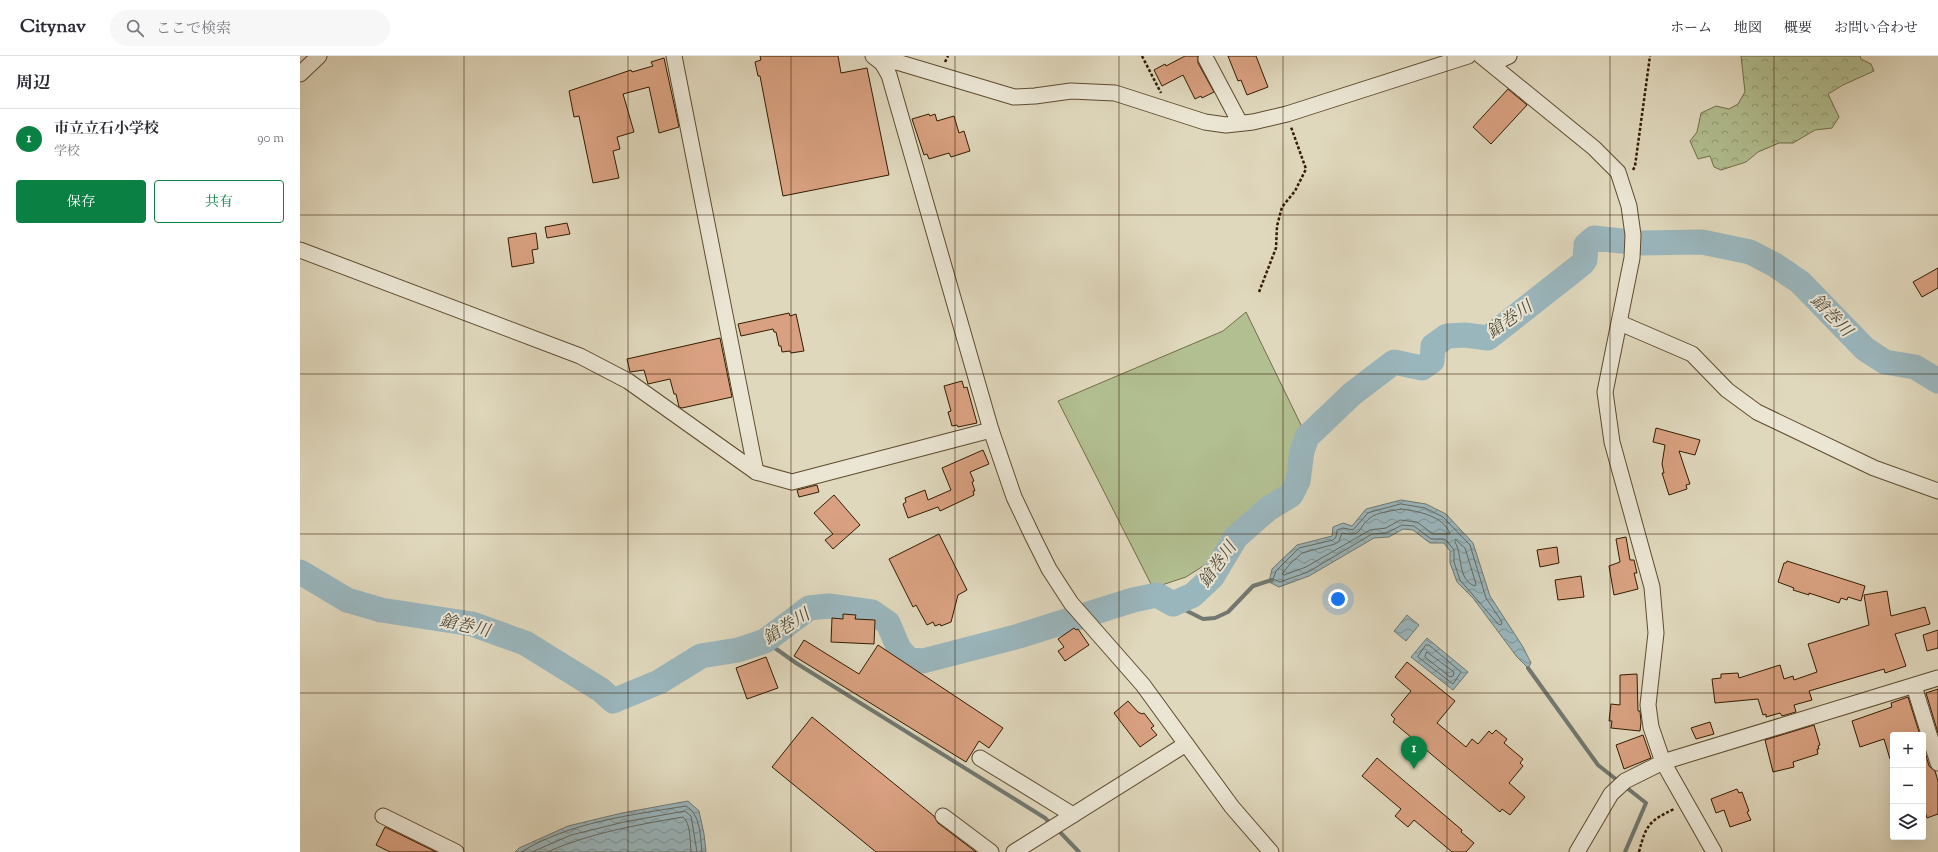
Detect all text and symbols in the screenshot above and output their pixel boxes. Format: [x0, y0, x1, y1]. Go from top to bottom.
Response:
search box [110, 10, 390, 46]
text: Citynav [20, 14, 86, 41]
icon: search [124, 17, 146, 39]
text: ここで検索 [156, 19, 231, 40]
text: ホーム [1670, 19, 1712, 39]
text: 地図 [1734, 19, 1762, 39]
text: 概要 [1784, 19, 1812, 39]
text: お問い合わせ [1834, 19, 1918, 39]
text: 周辺 [16, 72, 50, 96]
text: 市立立石小学校 [54, 119, 159, 140]
text: 1 [27, 130, 31, 148]
text: 90 m [257, 130, 284, 148]
text: 学校 [54, 143, 80, 161]
button: 保存 [16, 180, 146, 223]
button: 共有 [154, 180, 284, 223]
water label: 鎗巻川 [1804, 290, 1858, 345]
water label: 鎗巻川 [1482, 295, 1540, 345]
water label: 鎗巻川 [1194, 536, 1244, 593]
your location [1328, 589, 1348, 609]
water label: 鎗巻川 [759, 603, 817, 651]
water label: 鎗巻川 [437, 610, 494, 645]
map controls [1890, 732, 1926, 840]
button: + [1890, 732, 1926, 768]
pin: 1 [1401, 736, 1427, 769]
button: − [1890, 768, 1926, 804]
button: layers [1890, 804, 1926, 840]

